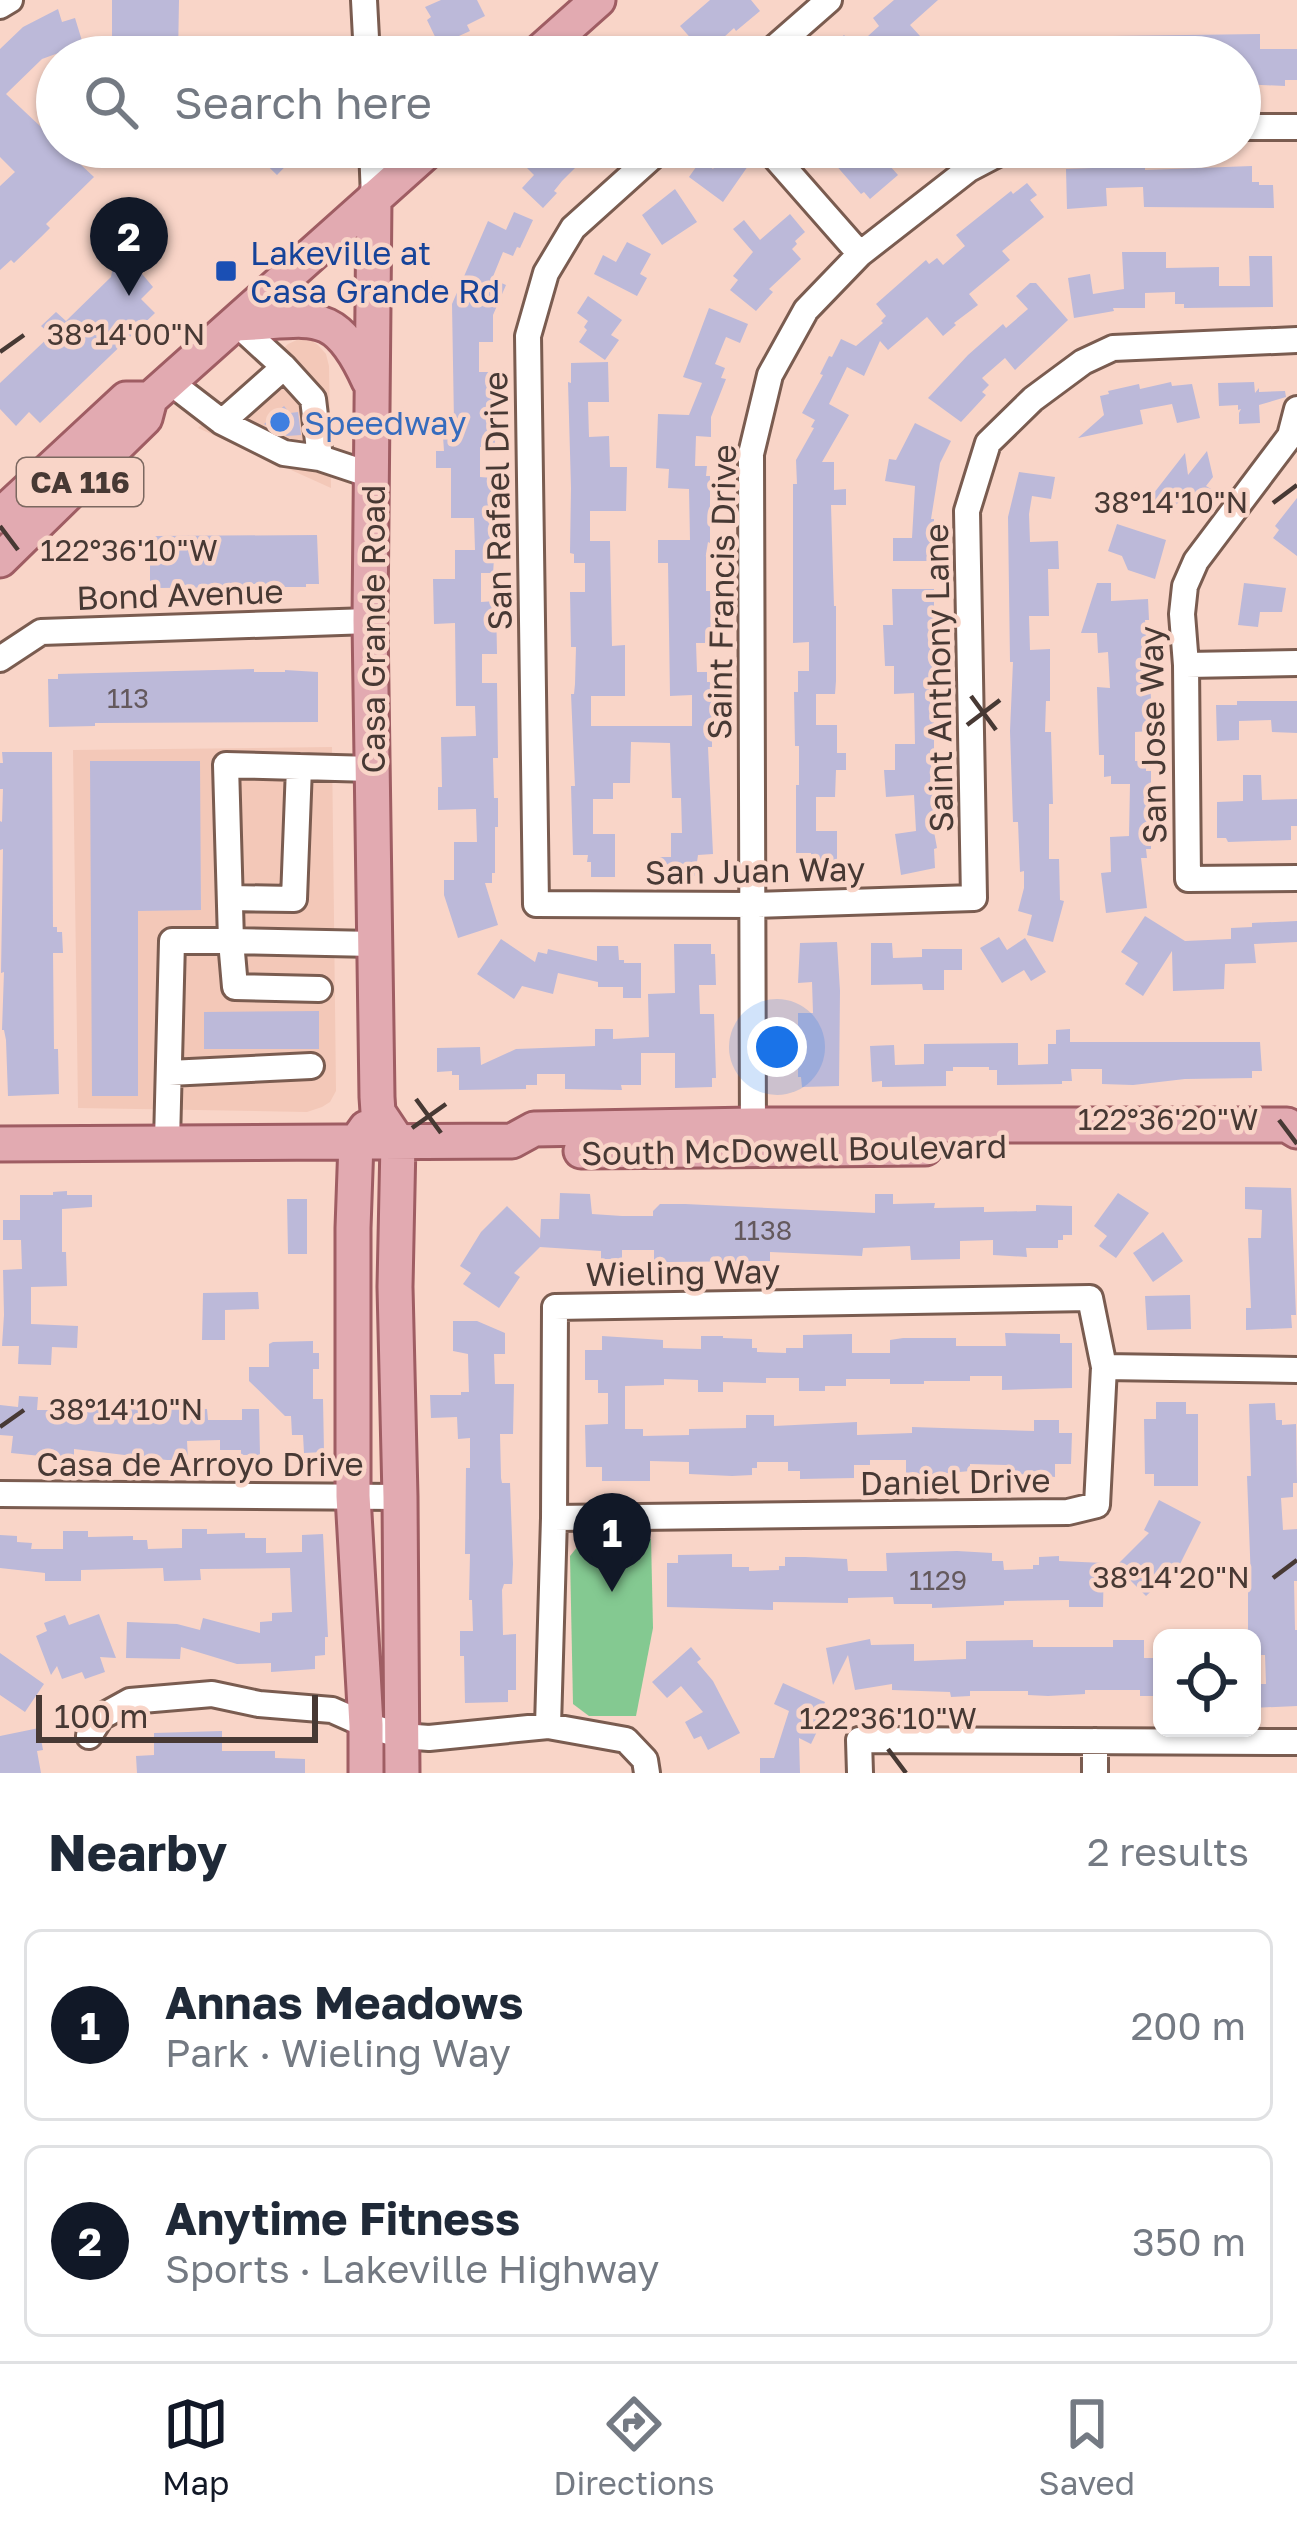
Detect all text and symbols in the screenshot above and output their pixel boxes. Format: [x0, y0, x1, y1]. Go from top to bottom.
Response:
search box [36, 36, 1261, 168]
icon: search [78, 69, 144, 135]
text: Search here [174, 75, 432, 129]
pin: 2 [90, 197, 168, 296]
place label: Lakeville at Casa Grande Rd [250, 233, 500, 310]
marker: Lakeville at Casa Grande Rd [213, 258, 239, 284]
text: 38°14'00"N [47, 316, 205, 352]
street label: San Rafael Drive [475, 371, 519, 631]
place label: Speedway [304, 403, 467, 442]
marker: Speedway [267, 409, 293, 435]
street label: Saint Francis Drive [699, 444, 743, 740]
road number: CA 116 [17, 458, 143, 506]
text: 38°14'10"N [1094, 484, 1248, 520]
street label: Casa Grande Road [353, 485, 392, 773]
street label: Saint Anthony Lane [916, 523, 960, 833]
text: 122°36'10"W [40, 532, 218, 568]
street label: Bond Avenue [76, 571, 284, 617]
street label: San Jose Way [1131, 626, 1173, 844]
house number: 113 [107, 682, 149, 714]
street label: San Juan Way [644, 849, 866, 891]
your location [747, 1017, 807, 1077]
text: 122°36'20"W [1078, 1101, 1258, 1137]
street label: South McDowell Boulevard [581, 1126, 1007, 1172]
house number: 1138 [734, 1214, 792, 1246]
street label: Wieling Way [585, 1251, 781, 1293]
text: 38°14'10"N [49, 1391, 203, 1427]
street label: Casa de Arroyo Drive [36, 1444, 364, 1483]
street label: Daniel Drive [859, 1460, 1051, 1502]
pin: 1 [573, 1493, 651, 1592]
text: 38°14'20"N [1092, 1559, 1250, 1595]
house number: 1129 [909, 1564, 967, 1596]
map controls [1153, 1629, 1261, 1737]
button: locate [1153, 1629, 1261, 1737]
scale bar [36, 1689, 318, 1742]
text: 100 m [54, 1696, 148, 1735]
text: 122°36'10"W [799, 1700, 977, 1736]
text: Nearby [48, 1821, 227, 1882]
text: 2 results [1087, 1828, 1249, 1875]
text: Annas Meadows [165, 1975, 523, 2029]
text: 1 [80, 2002, 100, 2049]
text: 200 m [1131, 2002, 1246, 2049]
text: Park · Wieling Way [165, 2029, 511, 2076]
text: Anytime Fitness [165, 2191, 520, 2245]
text: 2 [78, 2218, 102, 2265]
text: 350 m [1132, 2218, 1246, 2265]
text: Sports · Lakeville Highway [165, 2245, 659, 2292]
tab: Map [162, 2391, 229, 2502]
tab: Directions [553, 2391, 715, 2502]
tab: Saved [1039, 2391, 1135, 2502]

